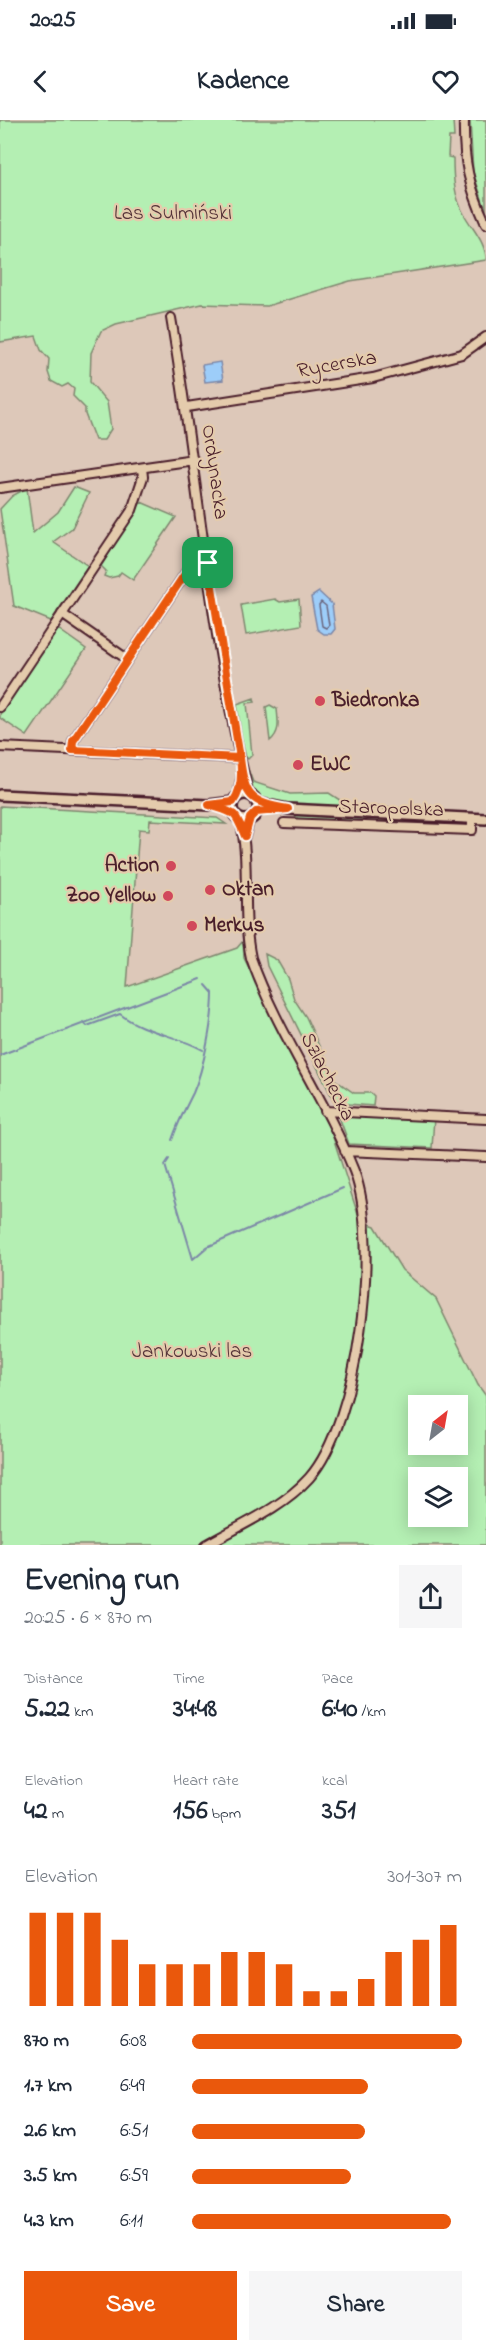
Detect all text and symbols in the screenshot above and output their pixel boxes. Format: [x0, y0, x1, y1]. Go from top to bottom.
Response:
text: 20:25 [30, 5, 76, 37]
text: Kadence [197, 62, 289, 101]
icon: back [24, 65, 57, 98]
icon: heart [429, 65, 462, 98]
park label: Las Sulmiński [114, 199, 232, 229]
street label: Rycerska [295, 343, 380, 389]
street label: Ordynacka [191, 423, 235, 522]
pin [182, 537, 233, 588]
icon: arrive [191, 546, 224, 579]
place label: Biedronka [331, 686, 419, 716]
marker: Biedronka [313, 694, 327, 708]
place label: EWC [310, 750, 351, 780]
marker: EWC [291, 758, 305, 772]
street label: Staropolska [338, 792, 444, 826]
place label: Action [105, 851, 159, 881]
marker: Action [164, 859, 178, 873]
place label: Oktan [222, 875, 274, 905]
place label: Zoo Yellow [66, 881, 156, 911]
marker: Oktan [203, 883, 217, 897]
marker: Zoo Yellow [161, 889, 175, 903]
place label: Merkus [204, 911, 265, 941]
marker: Merkus [185, 919, 199, 933]
street label: Szlachecka [292, 1028, 362, 1126]
park label: Jankowski las [132, 1337, 252, 1367]
north arrow [408, 1395, 468, 1455]
map controls [408, 1395, 468, 1527]
button: layers [408, 1467, 468, 1527]
text: Evening run [24, 1557, 179, 1605]
button: share [399, 1565, 462, 1628]
text: 20:25 · 6 × 870 m [24, 1604, 152, 1633]
text: Distance [24, 1667, 83, 1691]
text: Time [173, 1667, 205, 1691]
text: Pace [322, 1667, 353, 1691]
text: 5.22 [24, 1691, 70, 1729]
text: 34:48 [173, 1691, 217, 1729]
text: 6:40 [322, 1691, 358, 1729]
text: km [70, 1700, 93, 1724]
text: /km [358, 1700, 386, 1724]
text: Elevation [24, 1769, 83, 1793]
text: Heart rate [173, 1769, 239, 1793]
text: kcal [322, 1769, 347, 1793]
text: 42 [24, 1793, 48, 1831]
text: 156 [173, 1793, 208, 1831]
text: 351 [322, 1793, 356, 1831]
text: m [48, 1802, 64, 1826]
text: bpm [208, 1802, 241, 1826]
text: Elevation [24, 1863, 98, 1892]
text: 301–307 m [387, 1863, 462, 1892]
text: 870 m [24, 2027, 69, 2056]
text: 6:08 [120, 2027, 147, 2056]
text: 1.7 km [24, 2072, 72, 2101]
text: 6:49 [120, 2072, 145, 2101]
text: 2.6 km [24, 2117, 76, 2146]
text: 6:51 [120, 2117, 148, 2146]
text: 3.5 km [24, 2162, 77, 2191]
text: 6:59 [120, 2162, 148, 2191]
text: 4.3 km [24, 2207, 74, 2236]
text: 6:11 [120, 2207, 143, 2236]
button: Save [24, 2271, 237, 2340]
button: Share [249, 2271, 462, 2340]

